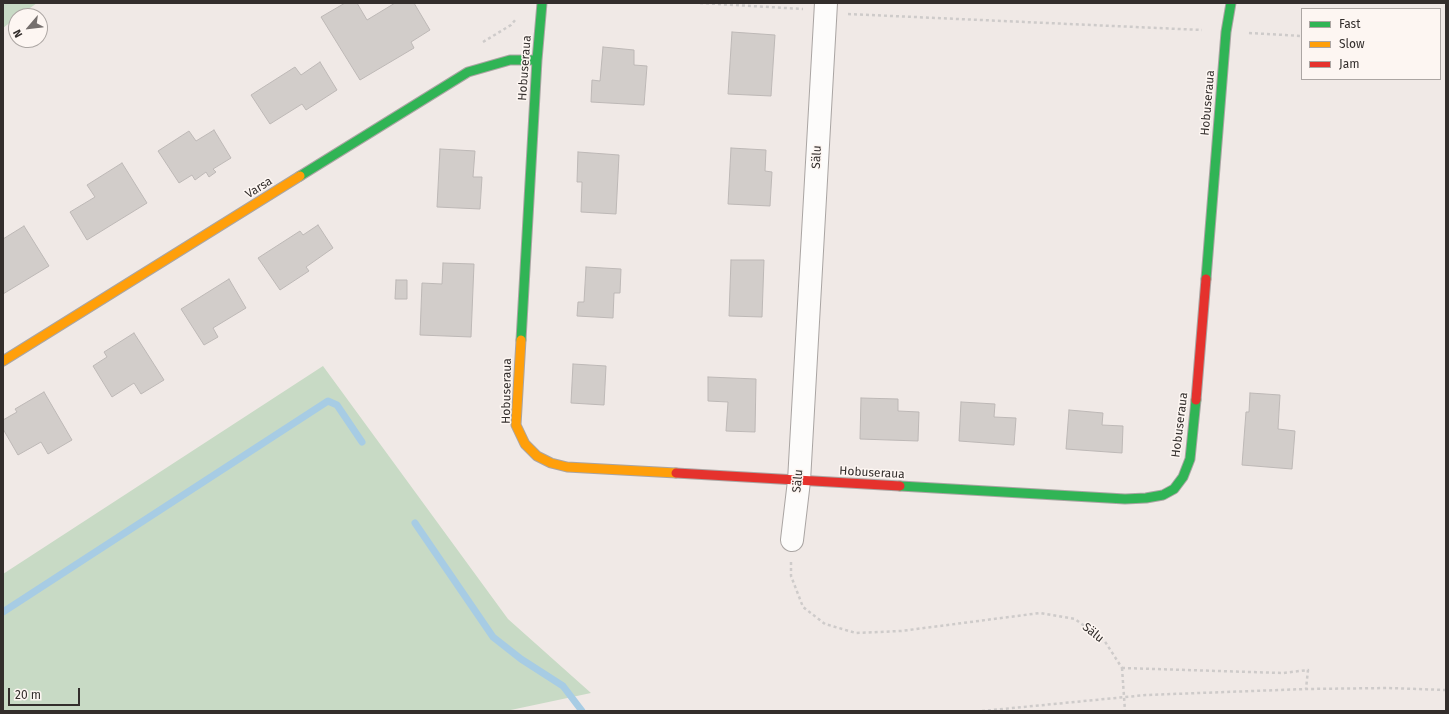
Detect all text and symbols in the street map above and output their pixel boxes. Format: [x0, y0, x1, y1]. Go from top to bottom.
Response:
north arrow [8, 8, 48, 48]
legend [1301, 8, 1441, 80]
text: Fast [1339, 17, 1361, 31]
text: N [10, 27, 25, 40]
street label: Hobuseraua [516, 35, 534, 101]
text: Slow [1339, 37, 1365, 51]
text: Jam [1339, 57, 1359, 71]
street label: Hobuseraua [1198, 70, 1218, 136]
street label: Sälu [809, 145, 825, 169]
street label: Varsa [243, 174, 275, 202]
street label: Hobuseraua [499, 358, 515, 424]
street label: Hobuseraua [1169, 392, 1191, 458]
street label: Hobuseraua [839, 464, 905, 482]
street label: Sälu [790, 469, 806, 493]
street label: Sälu [1079, 620, 1107, 646]
scale bar [10, 680, 82, 706]
text: 20 m [15, 688, 41, 702]

